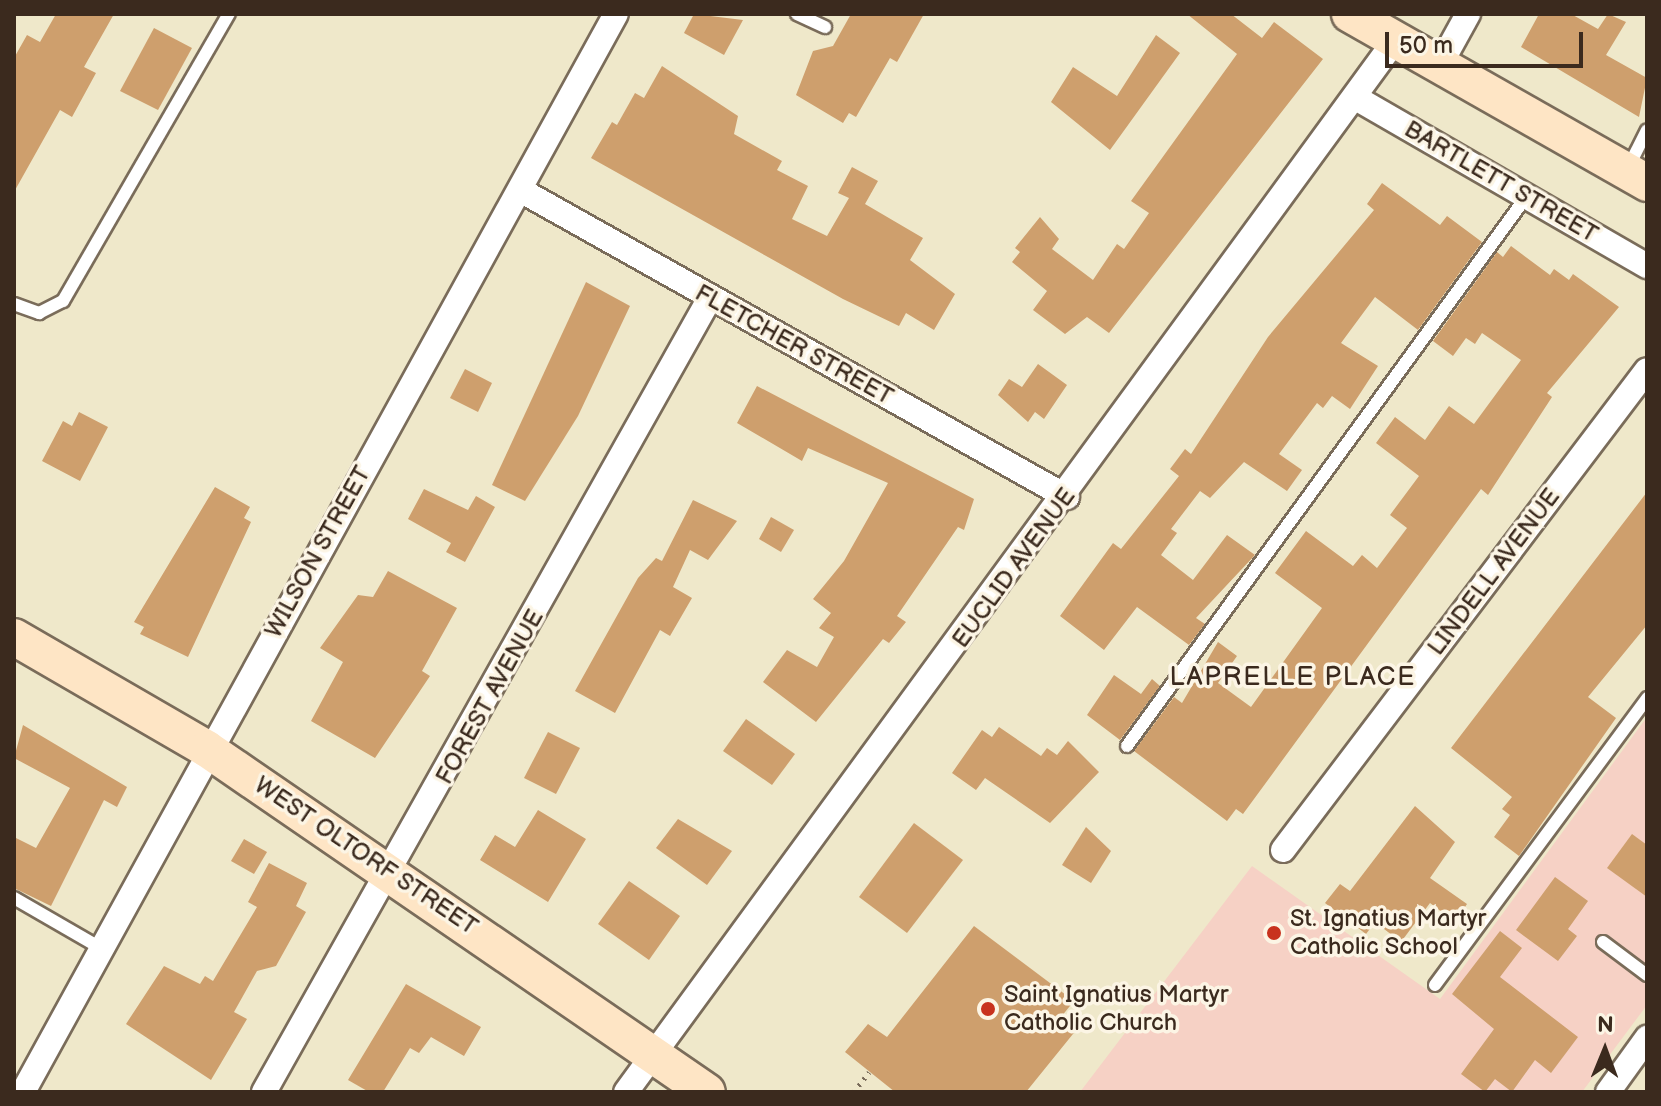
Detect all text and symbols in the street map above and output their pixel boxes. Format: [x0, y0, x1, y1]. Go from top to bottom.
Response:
scale bar [1389, 16, 1587, 66]
text: 50 m [1399, 31, 1453, 60]
street label: BARTLETT STREET [1399, 115, 1603, 249]
street label: FLETCHER STREET [690, 278, 898, 412]
street label: WILSON STREET [259, 461, 377, 643]
street label: EUCLID AVENUE [946, 483, 1082, 653]
street label: LINDELL AVENUE [1422, 483, 1566, 661]
street label: FOREST AVENUE [430, 605, 550, 789]
district label: LAPRELLE PLACE [1170, 662, 1416, 694]
street label: WEST OLTORF STREET [249, 770, 483, 942]
place label: St. Ignatius Martyr Catholic School [1290, 905, 1486, 961]
marker: St. Ignatius Martyr Catholic School [1265, 924, 1283, 942]
place label: Saint Ignatius Martyr Catholic Church [1004, 981, 1228, 1037]
marker: Saint Ignatius Martyr Catholic Church [979, 1000, 997, 1018]
north arrow [1565, 1010, 1645, 1090]
text: N [1597, 1012, 1614, 1039]

